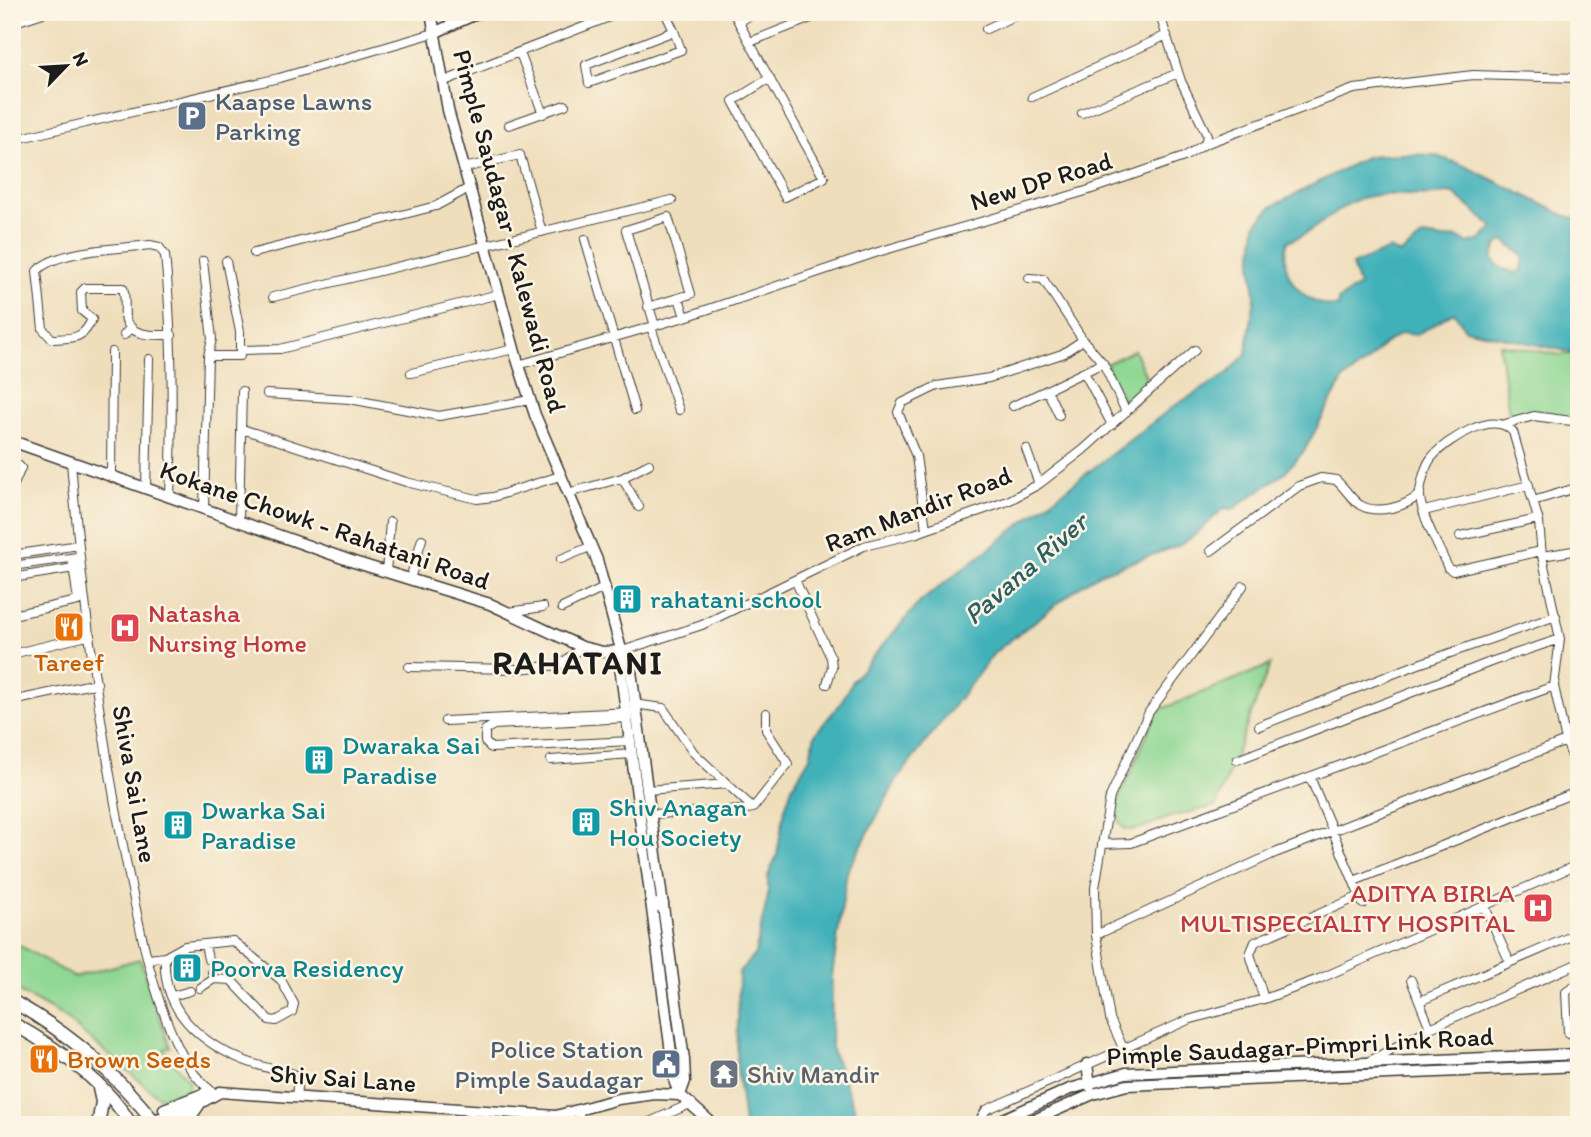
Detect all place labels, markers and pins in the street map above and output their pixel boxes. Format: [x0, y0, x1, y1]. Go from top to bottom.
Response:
place label: Kaapse Lawns Parking [215, 85, 372, 147]
parking icon: Kaapse Lawns Parking [175, 99, 209, 133]
building icon: rahatani school [610, 582, 644, 616]
place label: rahatani school [650, 583, 822, 615]
place label: Natasha Nursing Home [148, 597, 307, 659]
restaurant icon: Tareef [52, 610, 86, 644]
hospital icon: Natasha Nursing Home [108, 611, 142, 645]
place label: Tareef [34, 646, 104, 678]
place label: Dwaraka Sai Paradise [342, 729, 481, 791]
building icon: Dwaraka Sai Paradise [302, 743, 336, 777]
place label: Shiv Anagan Hou Society [609, 791, 747, 853]
place label: Dwarka Sai Paradise [201, 794, 326, 856]
building icon: Shiv Anagan Hou Society [569, 805, 603, 839]
building icon: Dwarka Sai Paradise [161, 808, 195, 842]
place label: ADITYA BIRLA MULTISPECIALITY HOSPITAL [1180, 877, 1515, 939]
hospital icon: ADITYA BIRLA MULTISPECIALITY HOSPITAL [1521, 891, 1555, 925]
building icon: Poorva Residency [170, 951, 204, 985]
place label: Poorva Residency [210, 952, 404, 984]
place label: Police Station Pimple Saudagar [455, 1033, 644, 1095]
restaurant icon: Brown Seeds [27, 1042, 61, 1076]
place label: Brown Seeds [67, 1043, 211, 1075]
public building icon: Police Station Pimple Saudagar [649, 1047, 683, 1081]
temple icon: Shiv Mandir [707, 1057, 741, 1091]
place label: Shiv Mandir [747, 1058, 880, 1090]

